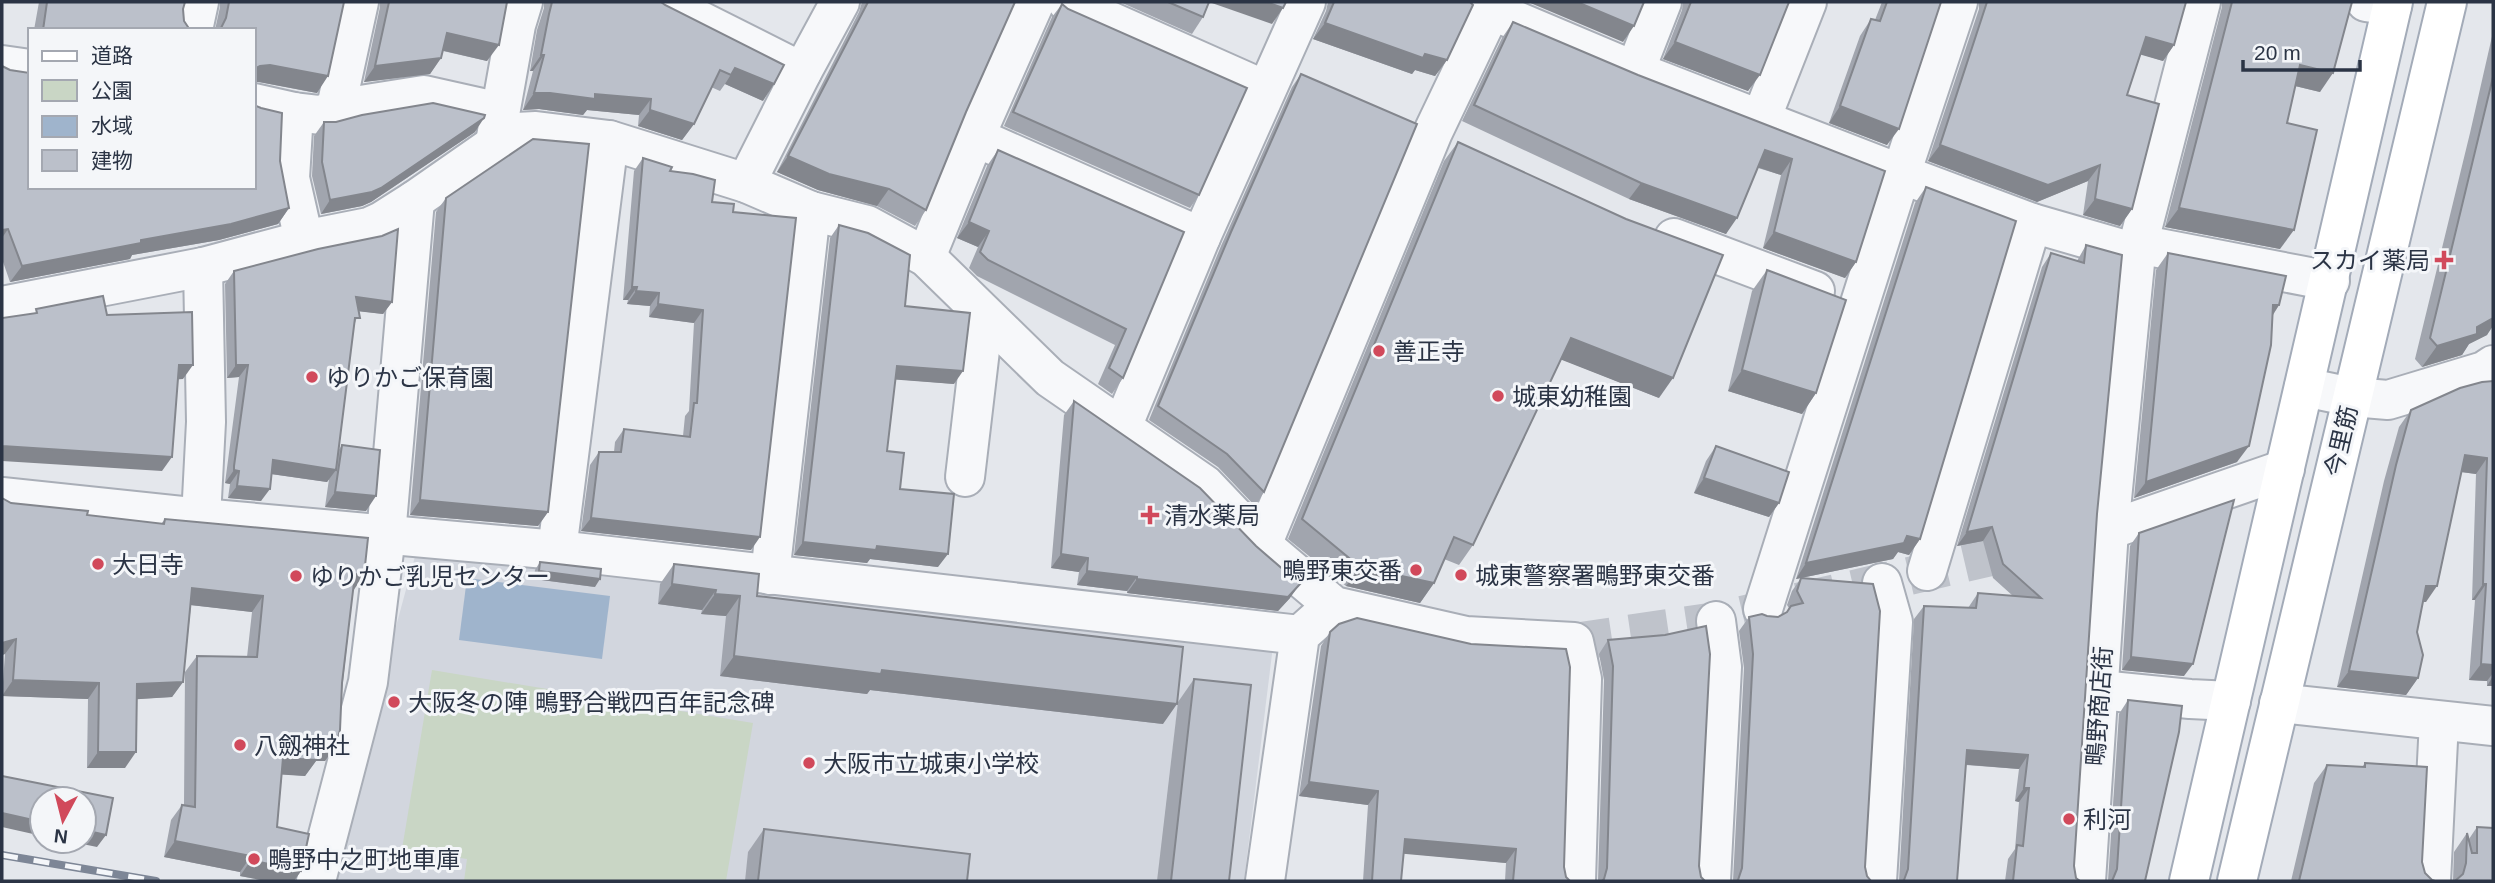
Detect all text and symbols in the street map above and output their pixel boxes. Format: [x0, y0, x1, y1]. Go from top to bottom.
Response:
legend [28, 28, 256, 189]
scale bar [2243, 28, 2360, 72]
text: 20 m [2254, 41, 2301, 64]
text: 道路 [91, 44, 133, 67]
text: 公園 [91, 79, 133, 102]
text: 水域 [91, 114, 133, 137]
text: 建物 [91, 149, 133, 172]
place label: スカイ薬局 [2310, 247, 2430, 274]
marker: スカイ薬局 [2436, 252, 2452, 268]
place label: 善正寺 [1393, 338, 1465, 365]
marker: 善正寺 [1371, 343, 1387, 359]
place label: ゆりかご保育園 [326, 364, 494, 391]
marker: ゆりかご保育園 [304, 369, 320, 385]
place label: 城東幼稚園 [1512, 383, 1632, 410]
marker: 城東幼稚園 [1490, 388, 1506, 404]
street label: 今里筋 [2320, 403, 2362, 479]
place label: 清水薬局 [1164, 502, 1260, 529]
marker: 清水薬局 [1142, 507, 1158, 523]
place label: 大日寺 [112, 551, 184, 578]
marker: 大日寺 [90, 556, 106, 572]
place label: 鴫野東交番 [1282, 557, 1402, 584]
marker: 鴫野東交番 [1408, 562, 1424, 578]
place label: 城東警察署鴫野東交番 [1475, 562, 1715, 589]
place label: ゆりかご乳児センター [310, 563, 550, 590]
marker: 城東警察署鴫野東交番 [1453, 567, 1469, 583]
marker: ゆりかご乳児センター [288, 568, 304, 584]
street label: 鴫野商店街 [2081, 645, 2117, 767]
place label: 大阪冬の陣 鴫野合戦四百年記念碑 [408, 689, 775, 716]
marker: 大阪冬の陣 鴫野合戦四百年記念碑 [386, 694, 402, 710]
place label: 八劔神社 [254, 732, 350, 759]
marker: 八劔神社 [232, 737, 248, 753]
place label: 大阪市立城東小学校 [823, 750, 1039, 777]
marker: 大阪市立城東小学校 [801, 755, 817, 771]
north arrow [28, 785, 98, 855]
place label: 利河 [2083, 806, 2131, 833]
marker: 利河 [2061, 811, 2077, 827]
text: N [53, 825, 69, 848]
place label: 鴫野中之町地車庫 [268, 846, 460, 873]
marker: 鴫野中之町地車庫 [246, 851, 262, 867]

